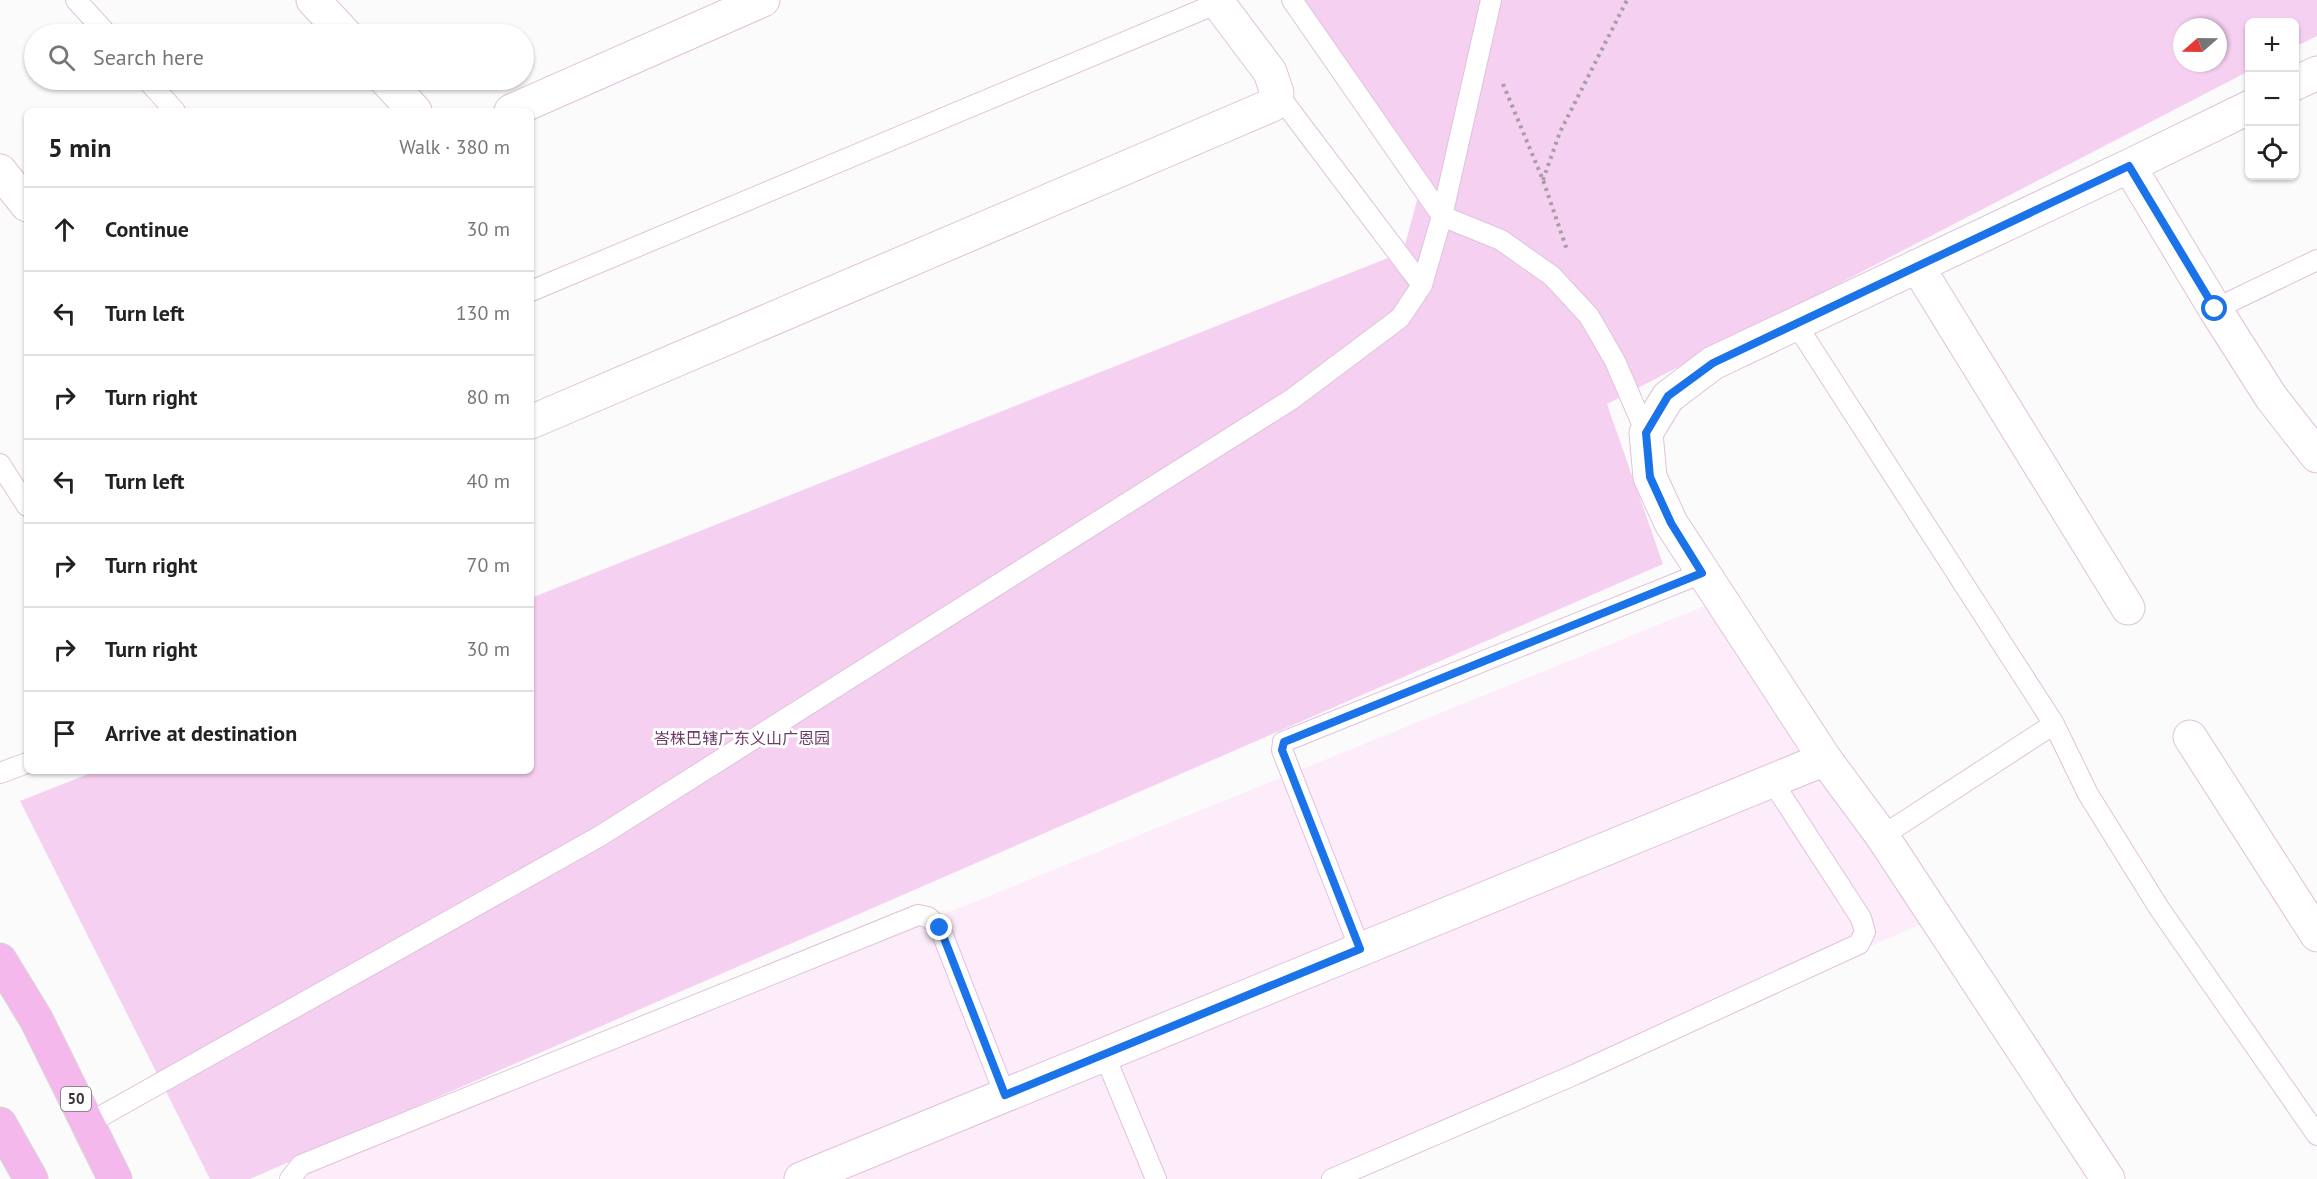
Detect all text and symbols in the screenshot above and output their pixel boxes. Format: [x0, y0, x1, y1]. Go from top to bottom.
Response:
north arrow [2173, 18, 2227, 72]
map controls [2245, 18, 2299, 180]
button: + [2245, 18, 2299, 72]
search box [24, 24, 534, 90]
icon: search [45, 41, 78, 74]
text: Search here [93, 43, 204, 71]
button: − [2245, 72, 2299, 126]
button: locate [2245, 126, 2299, 180]
text: 5 min [48, 131, 111, 164]
text: Walk · 380 m [399, 134, 510, 160]
icon: ahead [48, 213, 81, 246]
text: Continue [105, 215, 189, 243]
text: 30 m [467, 216, 510, 242]
route start [2201, 295, 2227, 321]
icon: left [48, 297, 81, 330]
text: Turn left [105, 299, 185, 327]
text: 130 m [456, 300, 510, 326]
icon: right [48, 381, 81, 414]
text: Turn right [105, 383, 197, 411]
text: 80 m [467, 384, 510, 410]
icon: left [48, 465, 81, 498]
text: Turn left [105, 467, 185, 495]
text: 40 m [467, 468, 510, 494]
icon: right [48, 549, 81, 582]
text: Turn right [105, 551, 197, 579]
text: 70 m [467, 552, 510, 578]
icon: right [48, 633, 81, 666]
text: Turn right [105, 635, 197, 663]
text: 30 m [467, 636, 510, 662]
icon: arrive [48, 717, 81, 750]
text: Arrive at destination [105, 719, 297, 747]
park label: 峇株巴辖广东义山广恩园 [654, 728, 830, 748]
route end [926, 914, 952, 940]
road number: 50 [61, 1087, 91, 1111]

